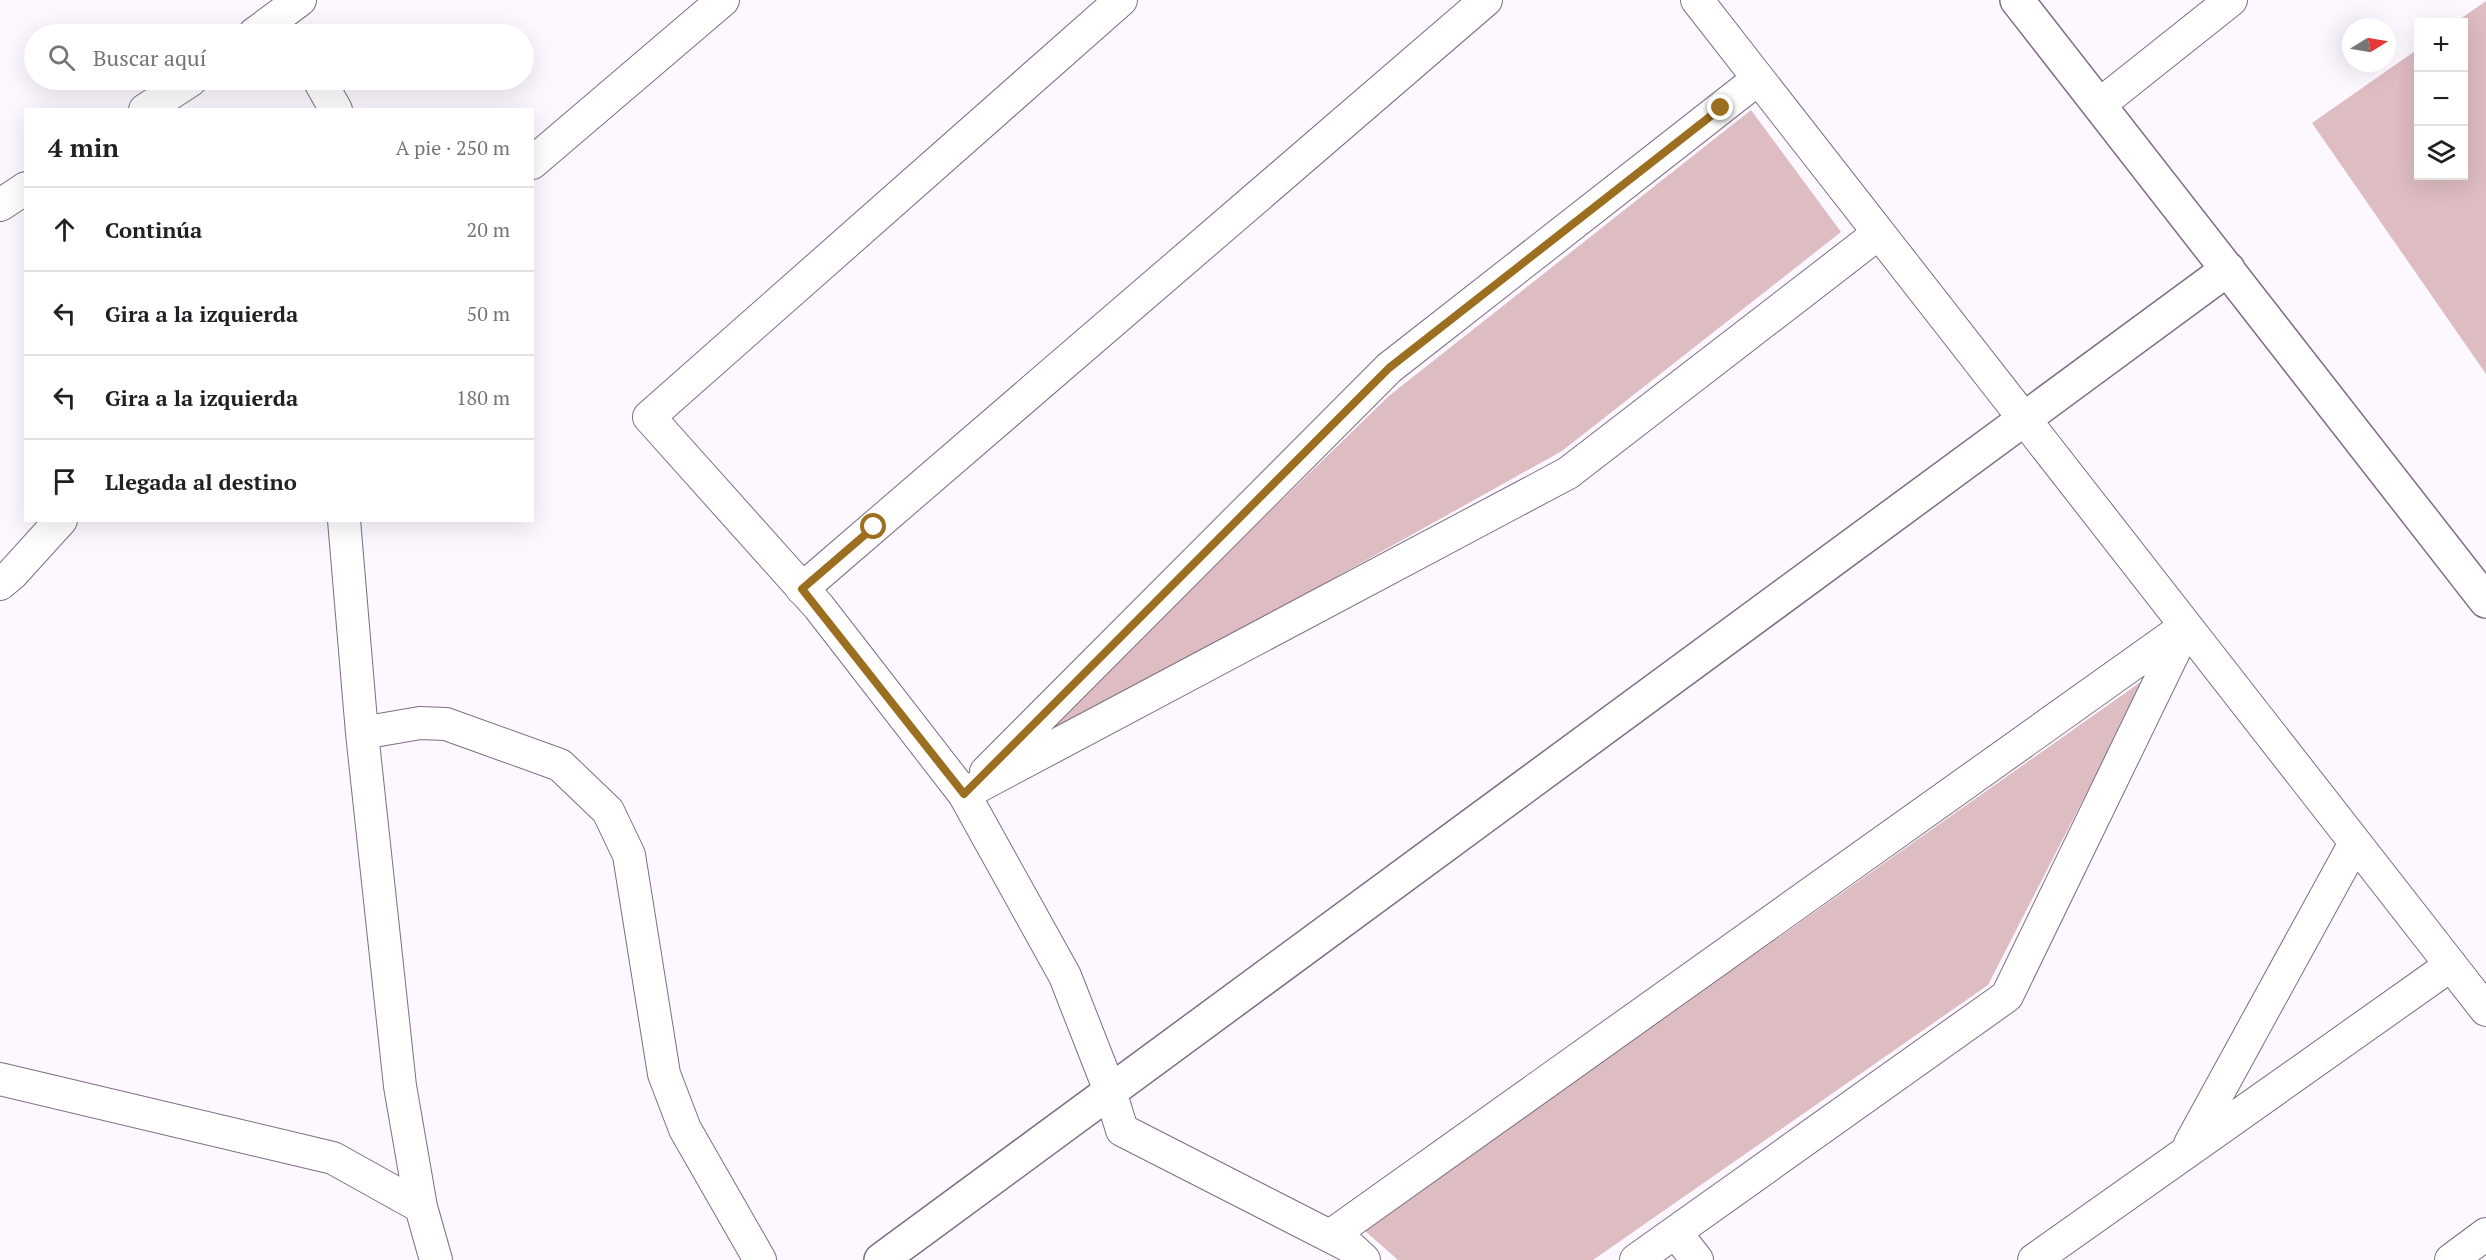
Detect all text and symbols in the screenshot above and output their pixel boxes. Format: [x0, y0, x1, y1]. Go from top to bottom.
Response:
north arrow [2342, 18, 2396, 72]
map controls [2414, 18, 2468, 180]
button: + [2414, 18, 2468, 72]
search box [24, 24, 534, 90]
icon: search [45, 41, 78, 74]
text: Buscar aquí [93, 43, 206, 72]
button: − [2414, 72, 2468, 126]
route end [1707, 94, 1733, 120]
button: layers [2414, 126, 2468, 180]
text: 4 min [48, 130, 119, 164]
text: A pie · 250 m [396, 134, 510, 161]
icon: ahead [48, 213, 81, 246]
text: Continúa [105, 215, 202, 244]
text: 20 m [467, 216, 510, 243]
icon: left [48, 297, 81, 330]
text: Gira a la izquierda [105, 299, 298, 328]
text: 50 m [467, 300, 510, 327]
icon: left [48, 381, 81, 414]
text: Gira a la izquierda [105, 383, 298, 412]
text: 180 m [456, 384, 510, 411]
icon: arrive [48, 465, 81, 498]
text: Llegada al destino [105, 467, 297, 496]
route start [860, 513, 886, 539]

